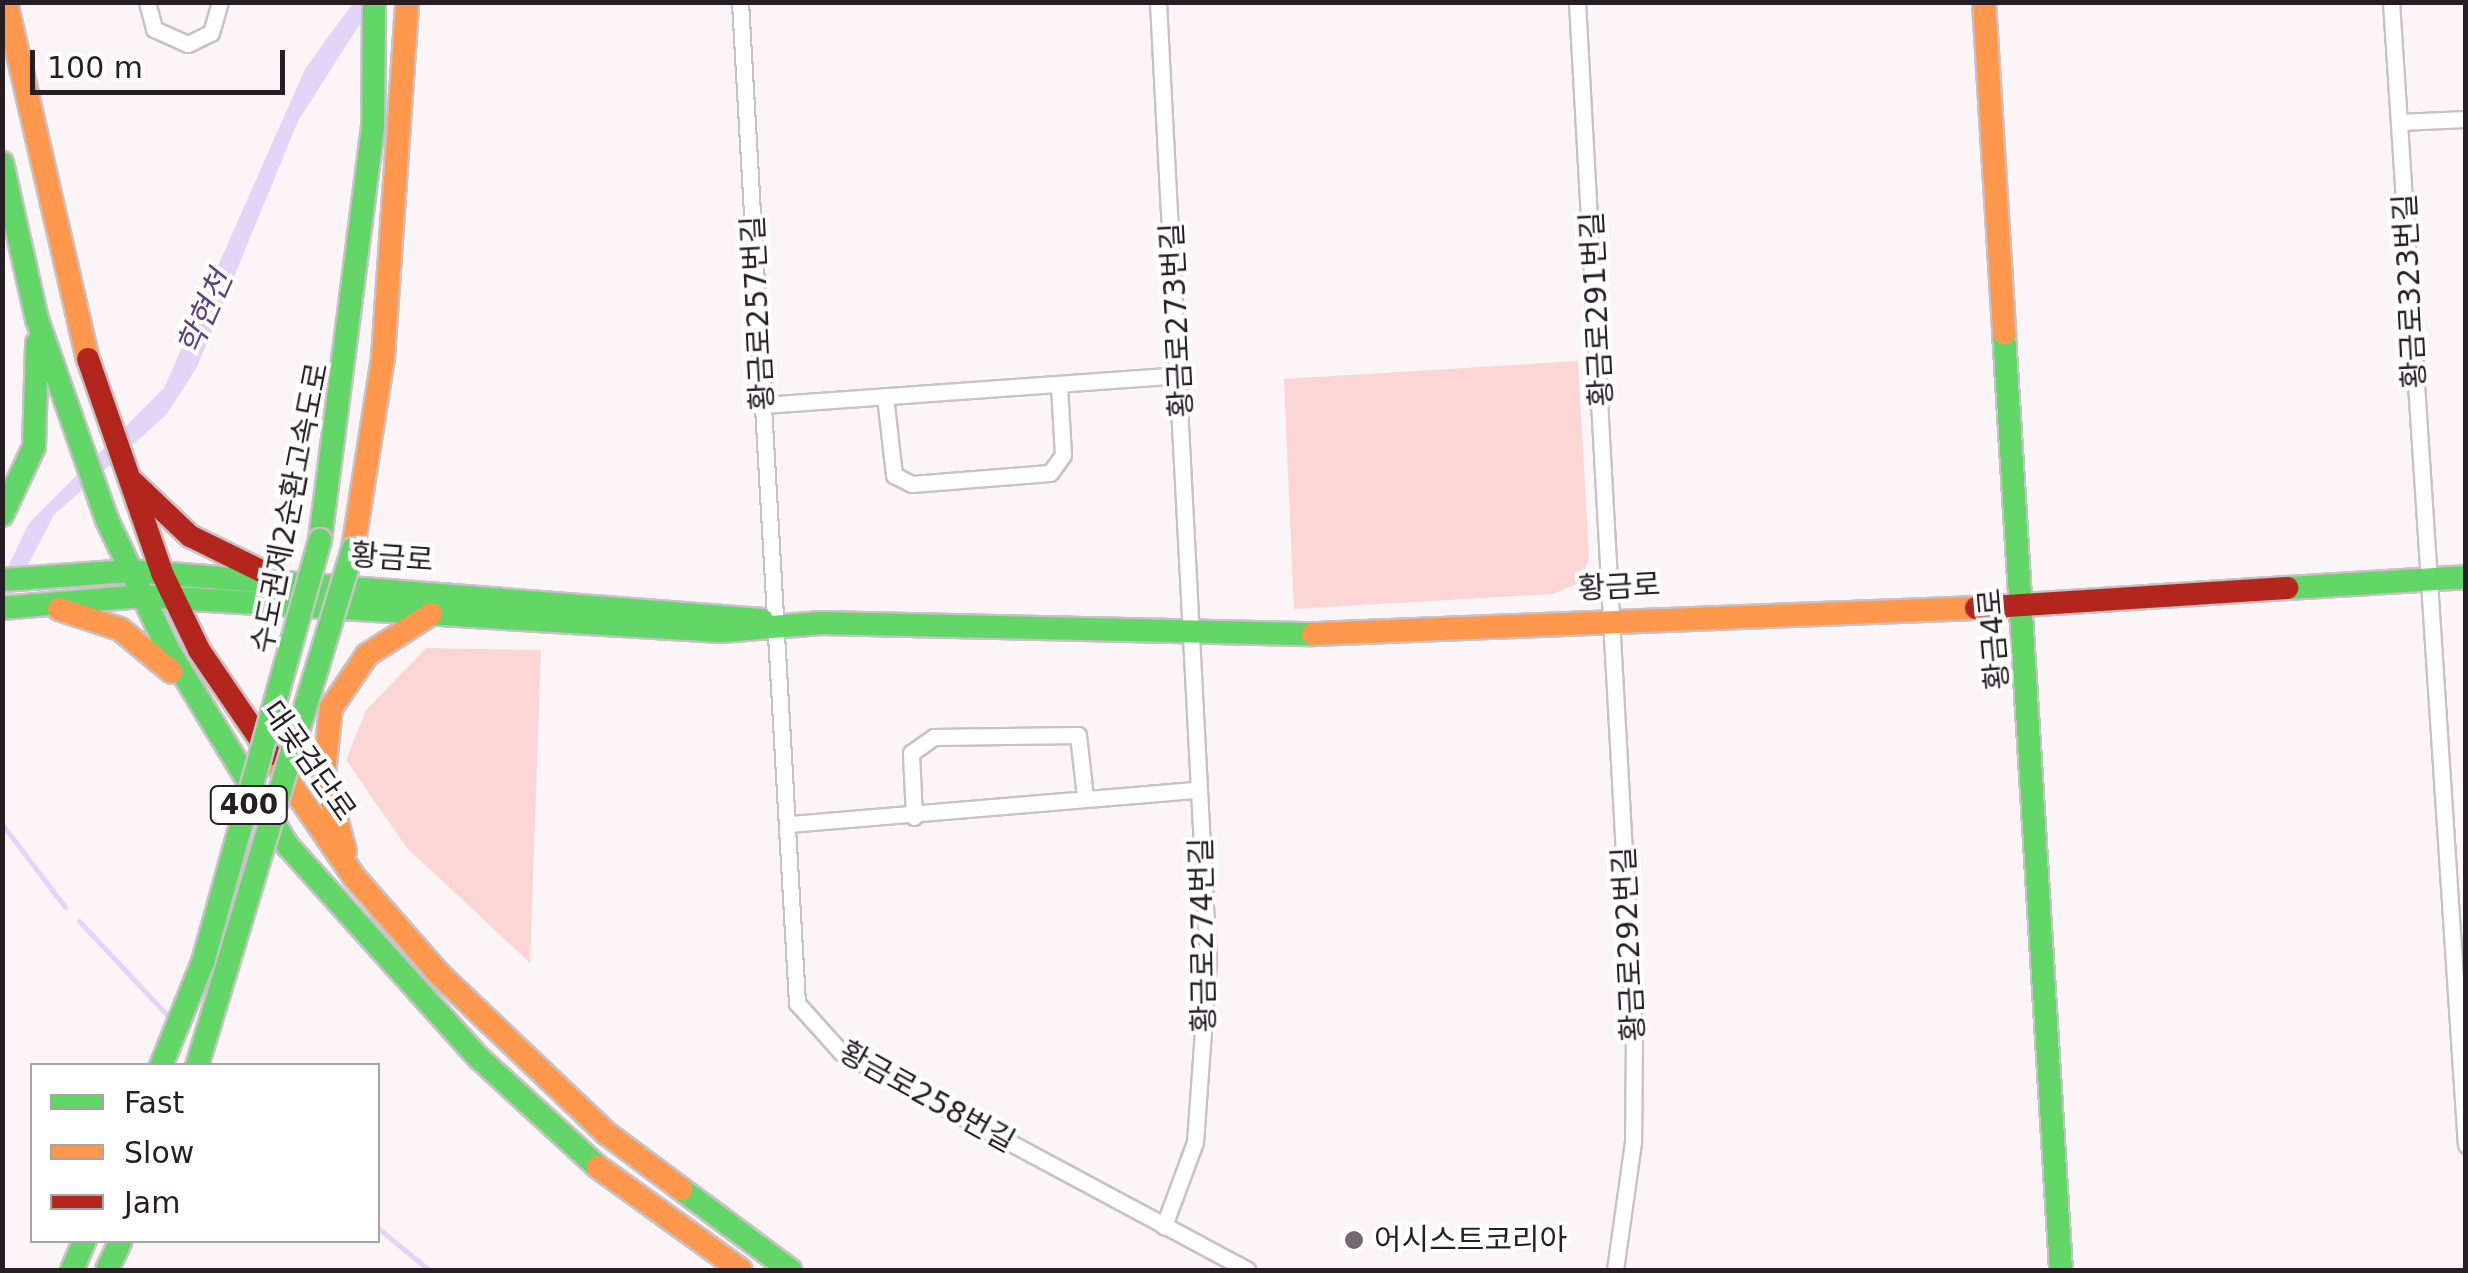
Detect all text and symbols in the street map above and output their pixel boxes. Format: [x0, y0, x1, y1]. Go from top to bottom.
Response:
scale bar [35, 30, 290, 92]
text: 100 m [47, 50, 143, 85]
street label: 황금로323번길 [2387, 193, 2433, 389]
street label: 황금로291번길 [1574, 211, 1620, 407]
street label: 황금로257번길 [735, 215, 781, 411]
street label: 황금로273번길 [1154, 222, 1200, 418]
water label: 학현천 [169, 265, 241, 361]
street label: 수도권제2순환고속도로 [244, 360, 336, 656]
street label: 황금로 [349, 537, 435, 579]
street label: 황금로 [1577, 567, 1661, 607]
street label: 황금4로 [1972, 587, 2016, 691]
street label: 대곶검단로 [255, 694, 363, 828]
road number: 400 [209, 782, 289, 828]
street label: 황금로274번길 [1183, 837, 1223, 1033]
street label: 황금로292번길 [1606, 846, 1652, 1042]
street label: 황금로258번길 [833, 1034, 1021, 1160]
legend [30, 1063, 380, 1243]
text: Fast [124, 1085, 184, 1120]
text: Slow [124, 1135, 194, 1170]
text: Jam [124, 1185, 180, 1220]
place label: 어시스트코리아 [1374, 1222, 1567, 1258]
marker: 어시스트코리아 [1343, 1229, 1365, 1251]

